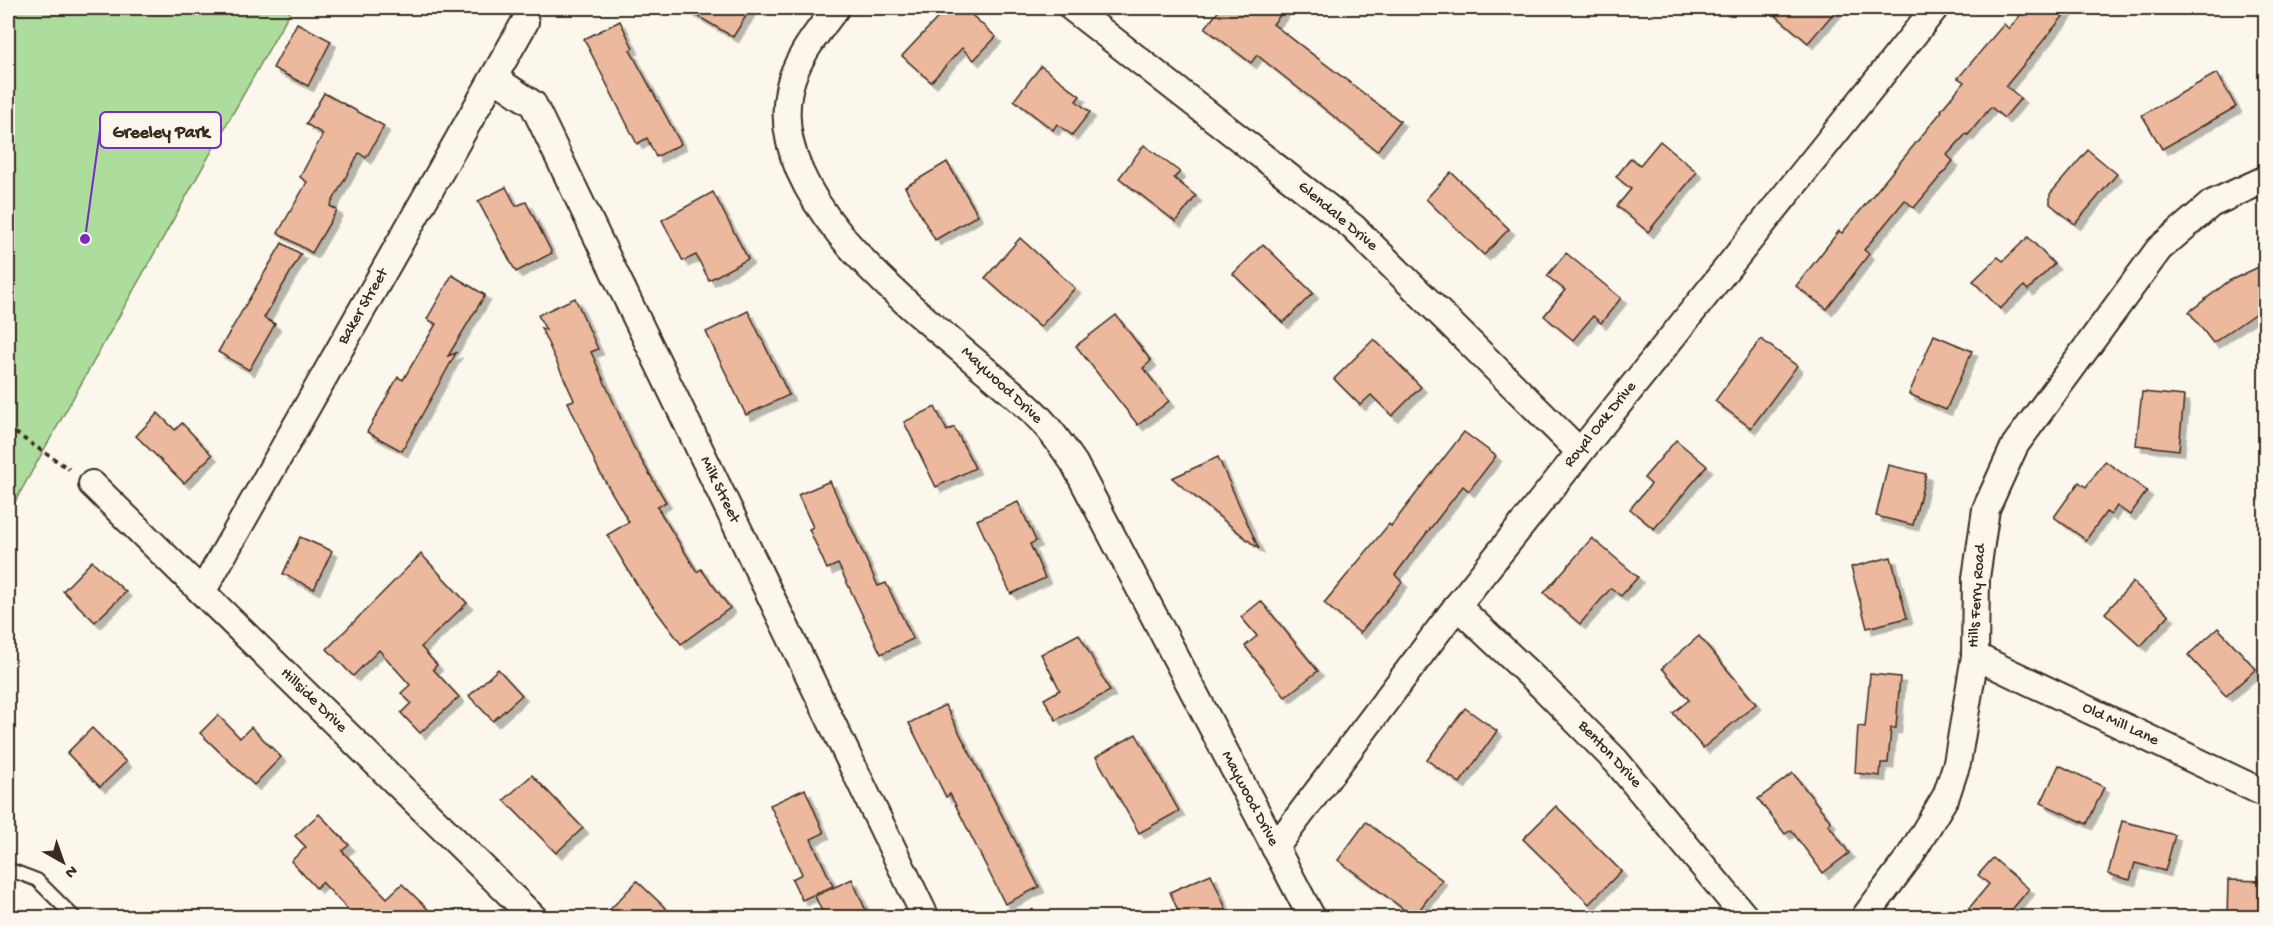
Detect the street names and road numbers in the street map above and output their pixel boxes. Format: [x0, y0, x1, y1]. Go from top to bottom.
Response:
street label: Glendale Drive [1293, 178, 1381, 256]
street label: Baker Street [334, 264, 394, 349]
street label: Maywood Drive [956, 343, 1046, 429]
street label: Royal Oak Drive [1561, 378, 1642, 472]
street label: Milk Street [695, 454, 744, 528]
street label: Hills Ferry Road [1965, 542, 1991, 648]
street label: Hillside Drive [276, 665, 351, 738]
street label: Old Mill Lane [2079, 699, 2162, 751]
street label: Benton Drive [1572, 717, 1645, 793]
street label: Maywood Drive [1216, 748, 1282, 850]

